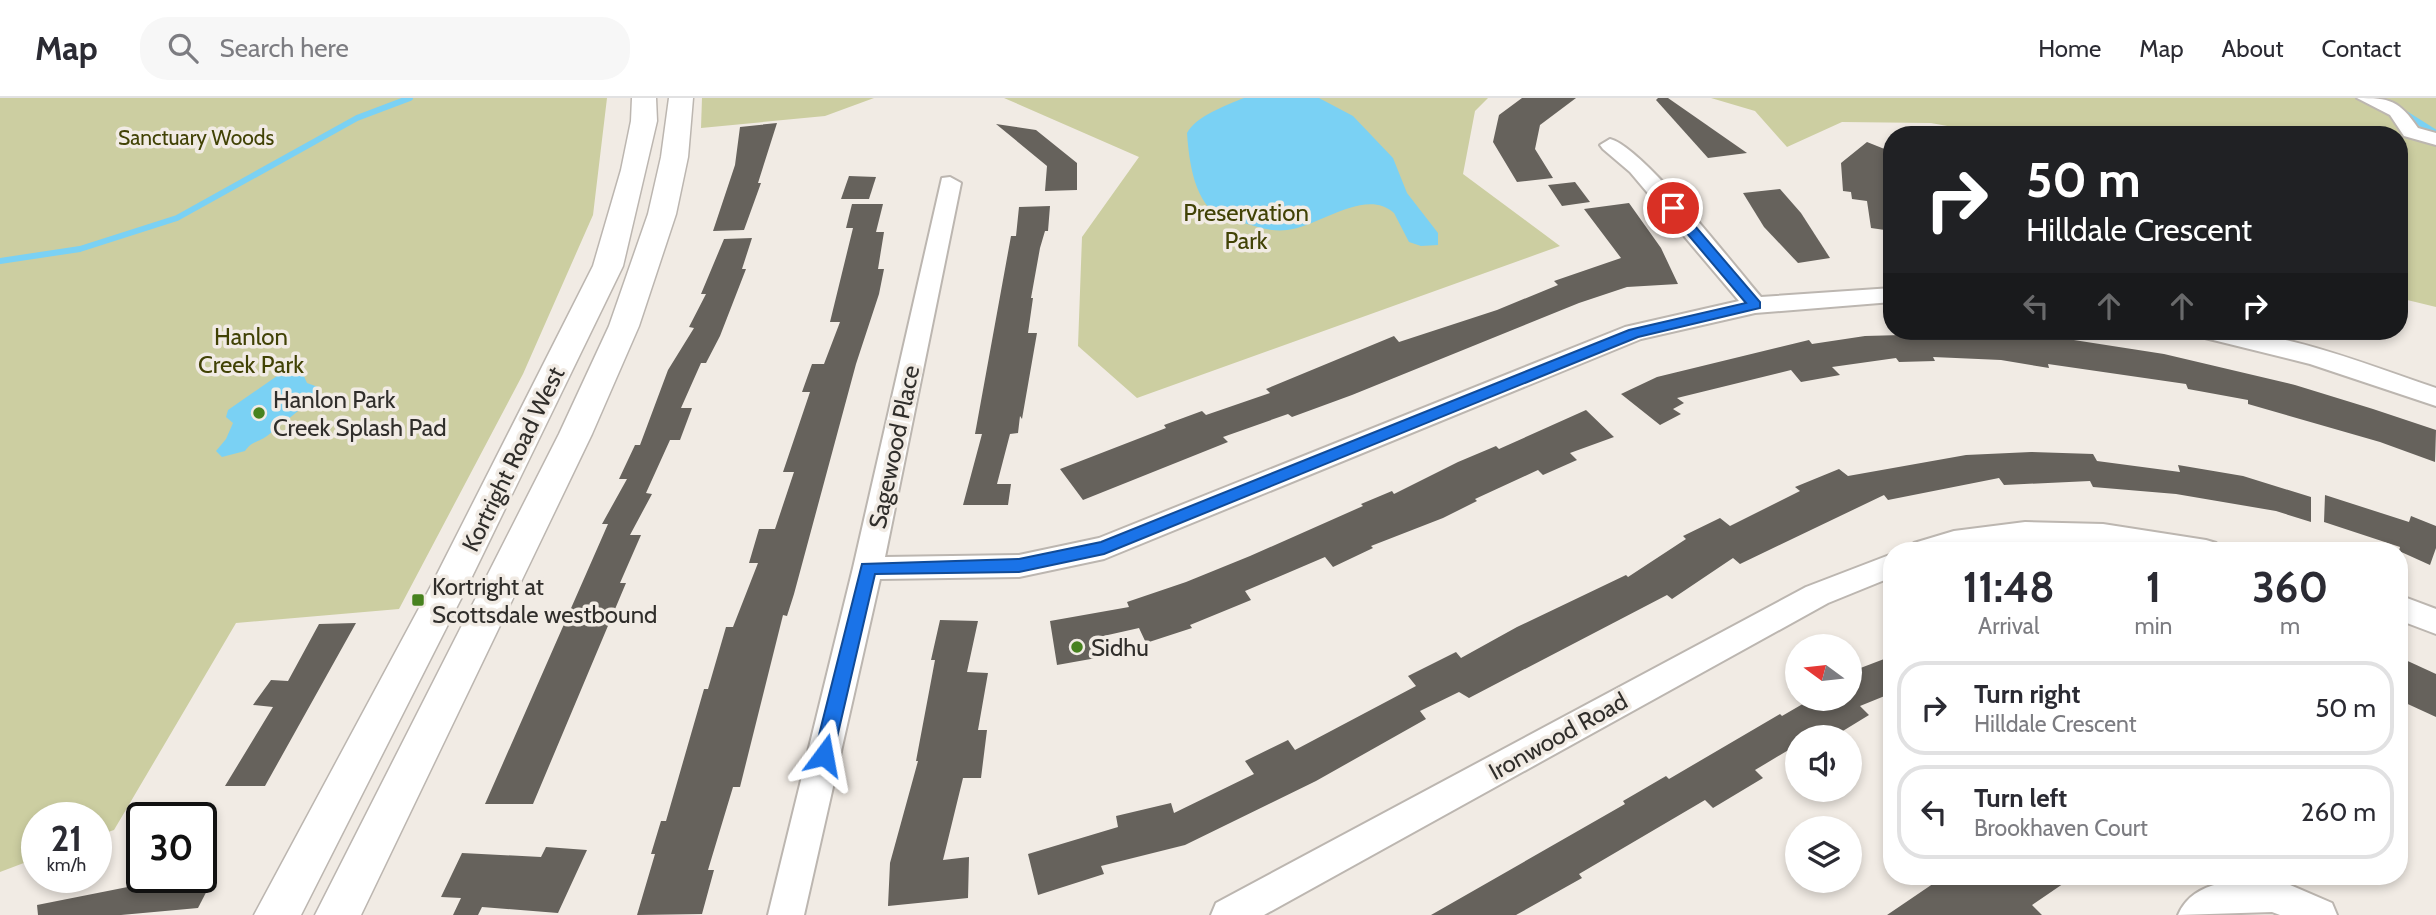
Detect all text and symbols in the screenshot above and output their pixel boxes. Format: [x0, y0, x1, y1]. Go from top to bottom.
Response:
search box [140, 17, 630, 80]
text: Map [35, 28, 98, 68]
icon: search [164, 29, 202, 67]
text: Search here [220, 32, 349, 64]
text: Home [2038, 34, 2101, 63]
text: Map [2139, 34, 2184, 63]
text: About [2222, 34, 2284, 63]
text: Contact [2322, 34, 2401, 63]
park label: Sanctuary Woods [118, 125, 274, 150]
text: 50 m [2026, 150, 2141, 209]
icon: right [1911, 154, 2002, 245]
pin [1643, 178, 1703, 238]
icon: arrive [1654, 189, 1692, 227]
park label: Preservation Park [1183, 198, 1309, 255]
text: Hilldale Crescent [2026, 210, 2252, 249]
icon: left [2017, 287, 2055, 325]
icon: ahead [2090, 287, 2128, 325]
icon: ahead [2163, 287, 2201, 325]
icon: right [2236, 287, 2274, 325]
park label: Hanlon Creek Park [198, 322, 304, 379]
street label: Kortright Road West [456, 362, 570, 556]
street label: Sagewood Place [863, 363, 925, 531]
place label: Hanlon Park Creek Splash Pad [273, 385, 447, 442]
marker: Hanlon Park Creek Splash Pad [251, 405, 267, 421]
text: 11:48 [1963, 561, 2055, 613]
text: 1 [2146, 561, 2161, 613]
text: 360 [2252, 561, 2328, 613]
place label: Kortright at Scottsdale westbound [432, 572, 657, 629]
marker: Kortright at Scottsdale westbound [410, 592, 426, 608]
text: Arrival [1978, 612, 2039, 640]
text: min [2134, 612, 2172, 640]
text: m [2280, 612, 2300, 640]
place label: Sidhu [1091, 633, 1149, 662]
north arrow [1785, 634, 1862, 710]
map controls [1785, 634, 1862, 893]
marker: Sidhu [1069, 639, 1085, 655]
text: Turn right [1974, 678, 2080, 710]
street label: Ironwood Road [1484, 686, 1632, 786]
icon: right [1915, 689, 1953, 727]
text: 50 m [2315, 692, 2376, 724]
text: Hilldale Crescent [1974, 710, 2136, 738]
position arrow [787, 718, 861, 792]
button: sound [1785, 725, 1862, 802]
text: Turn left [1974, 782, 2067, 814]
icon: left [1915, 793, 1953, 831]
text: 260 m [2301, 796, 2376, 828]
speed limit sign: 30 [126, 802, 217, 893]
text: Brookhaven Court [1974, 814, 2148, 842]
button: layers [1785, 816, 1862, 893]
text: 21 [51, 817, 82, 860]
text: km/h [47, 854, 86, 876]

